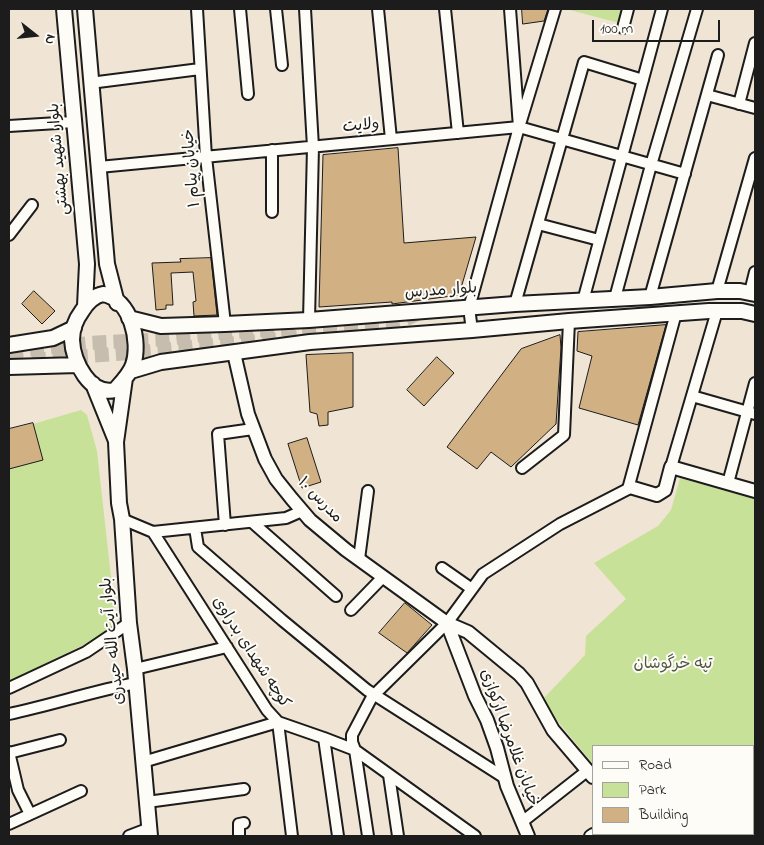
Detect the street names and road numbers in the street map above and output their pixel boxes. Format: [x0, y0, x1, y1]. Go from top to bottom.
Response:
street label: بلوار شهید بهشتی [46, 102, 74, 216]
street label: ولایت [342, 116, 380, 138]
street label: خیابان پیام ۱ [180, 128, 206, 208]
street label: بلوار مدرس [404, 280, 478, 304]
street label: مدرس ۱۰ [292, 474, 346, 528]
street label: بلوار آیت الله حیدری [98, 576, 130, 706]
street label: کوچه شهدای بدراوی [207, 594, 293, 712]
street label: خیابان غلامرضا ارکوازی [474, 667, 542, 809]

